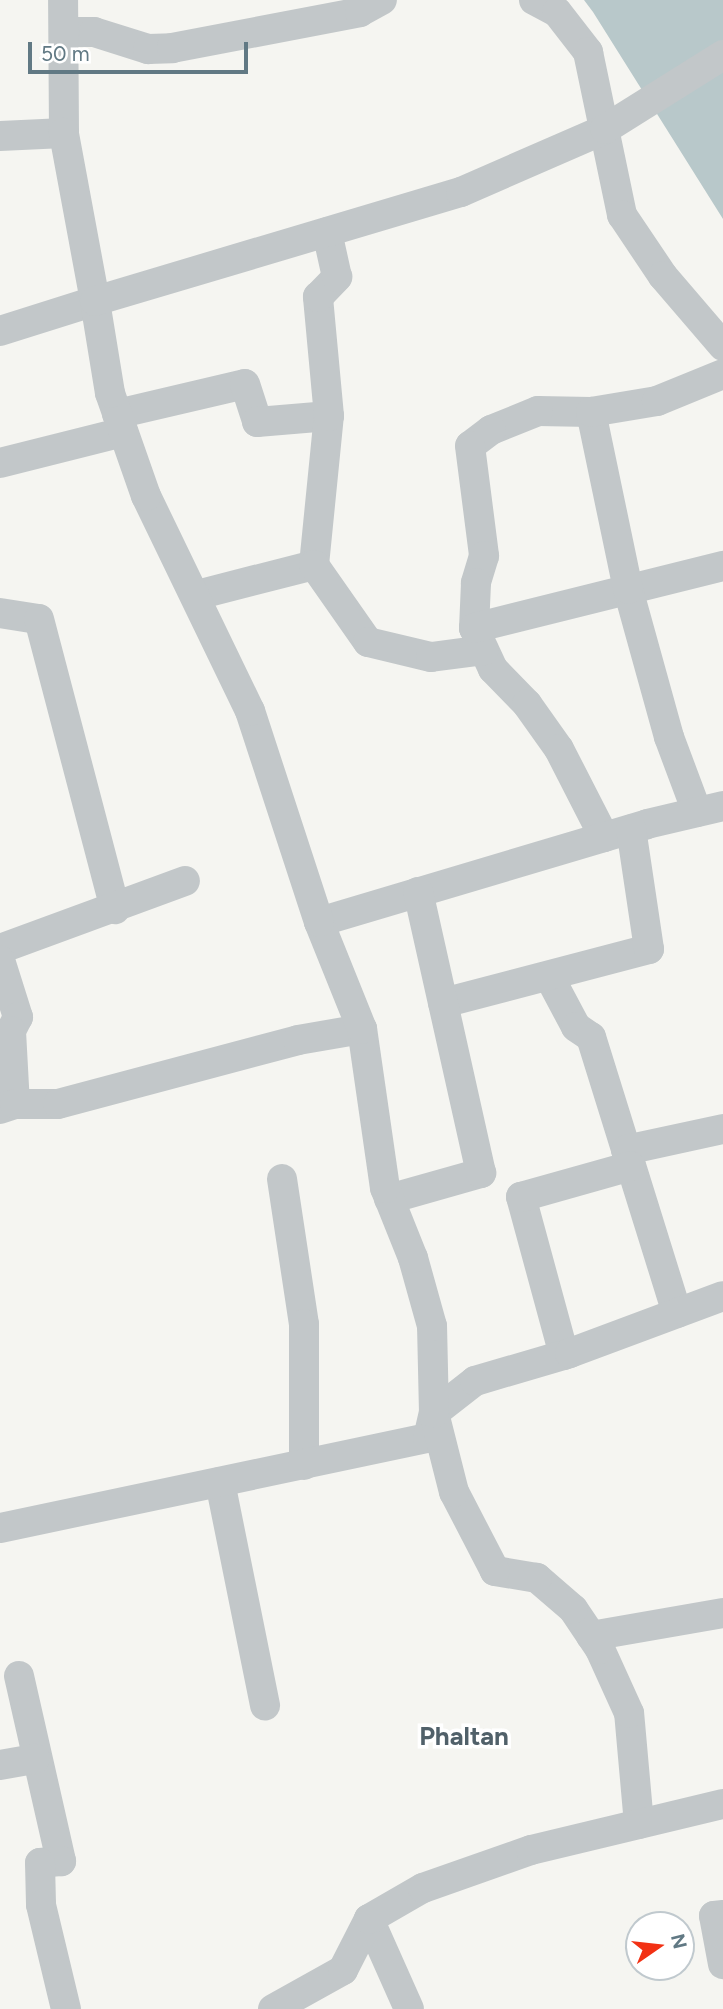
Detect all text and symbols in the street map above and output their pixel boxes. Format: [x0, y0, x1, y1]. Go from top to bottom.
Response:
scale bar [32, 28, 252, 72]
text: 50 m [41, 41, 90, 66]
district label: Phaltan [419, 1721, 509, 1753]
north arrow [625, 1911, 695, 1981]
text: N [666, 1931, 692, 1951]

